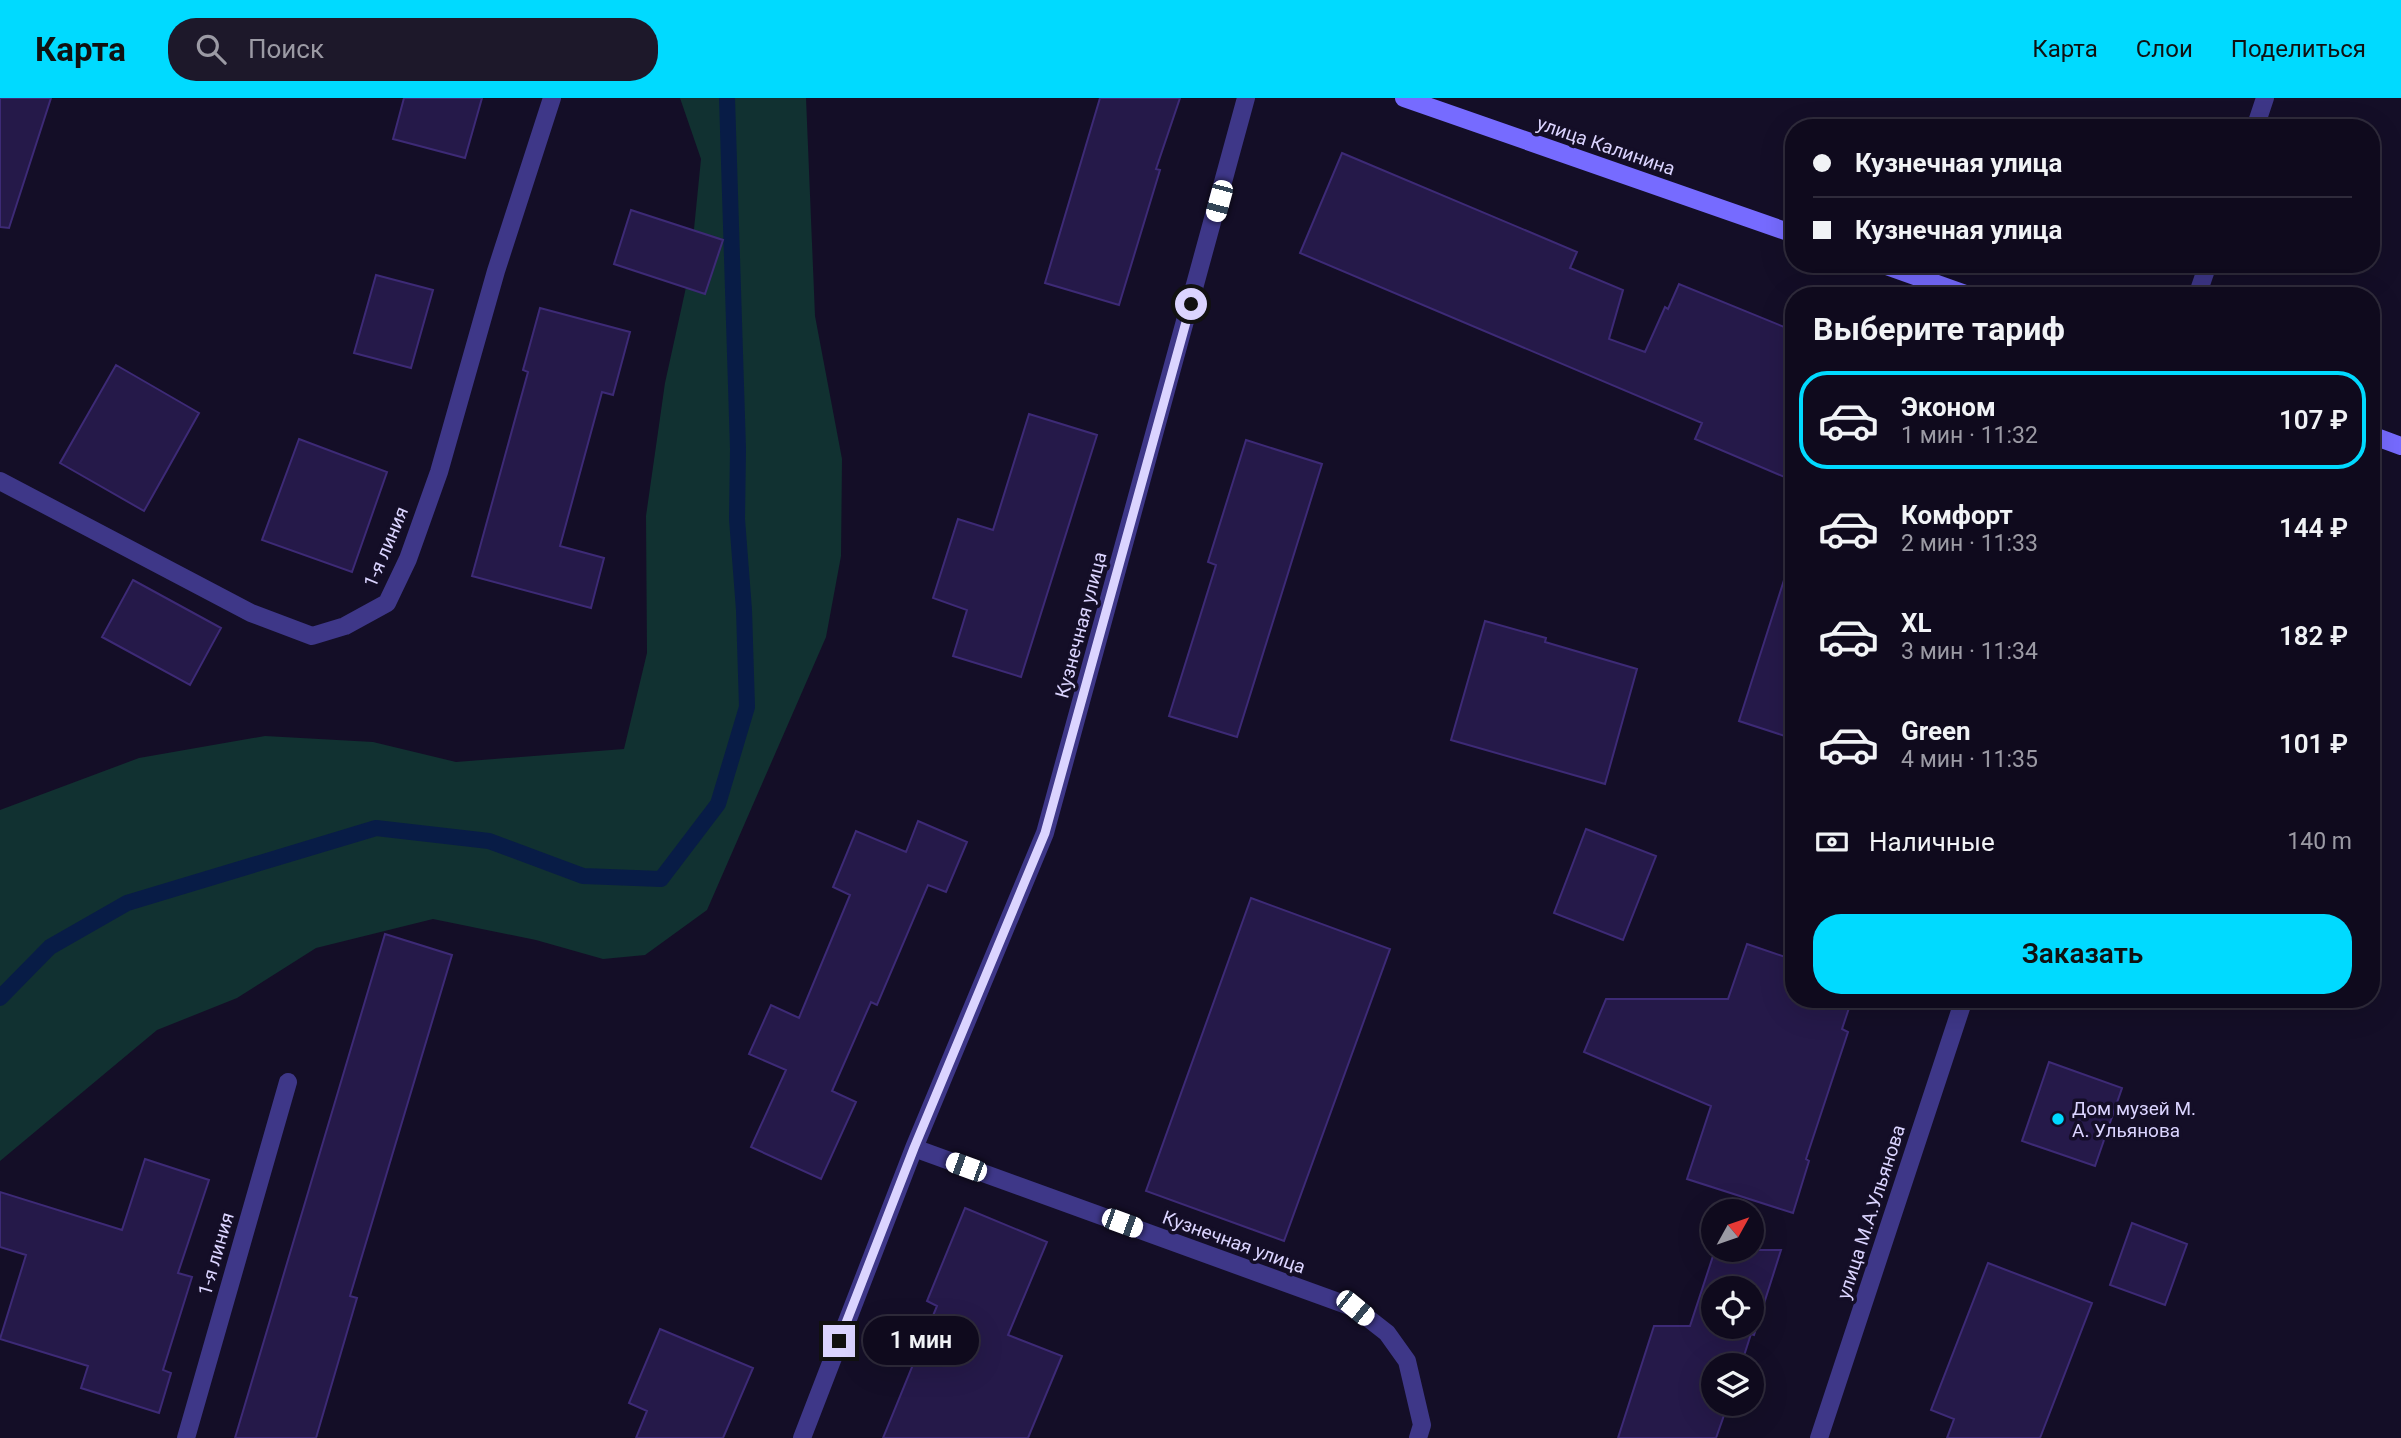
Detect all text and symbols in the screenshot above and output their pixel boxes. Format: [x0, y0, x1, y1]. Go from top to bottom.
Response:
search box [168, 18, 658, 81]
text: Карта [35, 30, 126, 69]
icon: search [192, 30, 230, 68]
text: Поиск [248, 34, 324, 64]
text: Карта [2032, 35, 2098, 63]
text: Слои [2136, 35, 2193, 63]
text: Поделиться [2231, 35, 2366, 63]
street label: улица Калинина [1534, 112, 1678, 180]
text: Кузнечная улица [1855, 148, 2062, 178]
car [1204, 178, 1235, 224]
text: Кузнечная улица [1855, 215, 2062, 245]
route start [1175, 288, 1207, 320]
text: Выберите тариф [1813, 310, 2065, 348]
icon: car [1817, 389, 1880, 452]
text: Эконом [1901, 392, 1996, 422]
text: 107 ₽ [2279, 405, 2348, 435]
text: 1 мин · 11:32 [1901, 422, 2038, 449]
icon: car [1817, 497, 1880, 560]
text: Комфорт [1901, 500, 2013, 530]
street label: 1-я линия [359, 503, 413, 591]
text: 144 ₽ [2279, 513, 2348, 543]
text: 2 мин · 11:33 [1901, 530, 2038, 557]
street label: Кузнечная улица [1050, 549, 1112, 701]
icon: car [1817, 605, 1880, 668]
text: XL [1901, 608, 1932, 638]
text: 182 ₽ [2279, 621, 2348, 651]
text: 3 мин · 11:34 [1901, 638, 2038, 665]
icon: car [1817, 713, 1880, 776]
text: Green [1901, 716, 1971, 746]
text: 101 ₽ [2279, 729, 2348, 759]
text: 4 мин · 11:35 [1901, 746, 2038, 773]
icon: cash [1813, 823, 1851, 861]
text: Наличные [1869, 827, 1995, 857]
text: 140 m [2287, 828, 2352, 855]
button: Заказать [1813, 914, 2352, 994]
place label: Дом музей М. А. Ульянова [2072, 1097, 2196, 1142]
marker: Дом музей М. А. Ульянова [2050, 1111, 2066, 1127]
street label: улица М.А.Ульянова [1832, 1122, 1910, 1302]
car [943, 1150, 990, 1184]
north arrow [1701, 1199, 1764, 1262]
map controls [1701, 1199, 1764, 1416]
street label: Кузнечная улица [1159, 1205, 1309, 1279]
car [1099, 1206, 1146, 1240]
street label: 1-я линия [193, 1210, 239, 1298]
button: locate [1701, 1276, 1764, 1339]
car [1333, 1287, 1378, 1329]
callout: 1 мин [864, 1316, 979, 1366]
route end [823, 1325, 855, 1357]
text: 1 мин [890, 1327, 952, 1354]
button: layers [1701, 1353, 1764, 1416]

